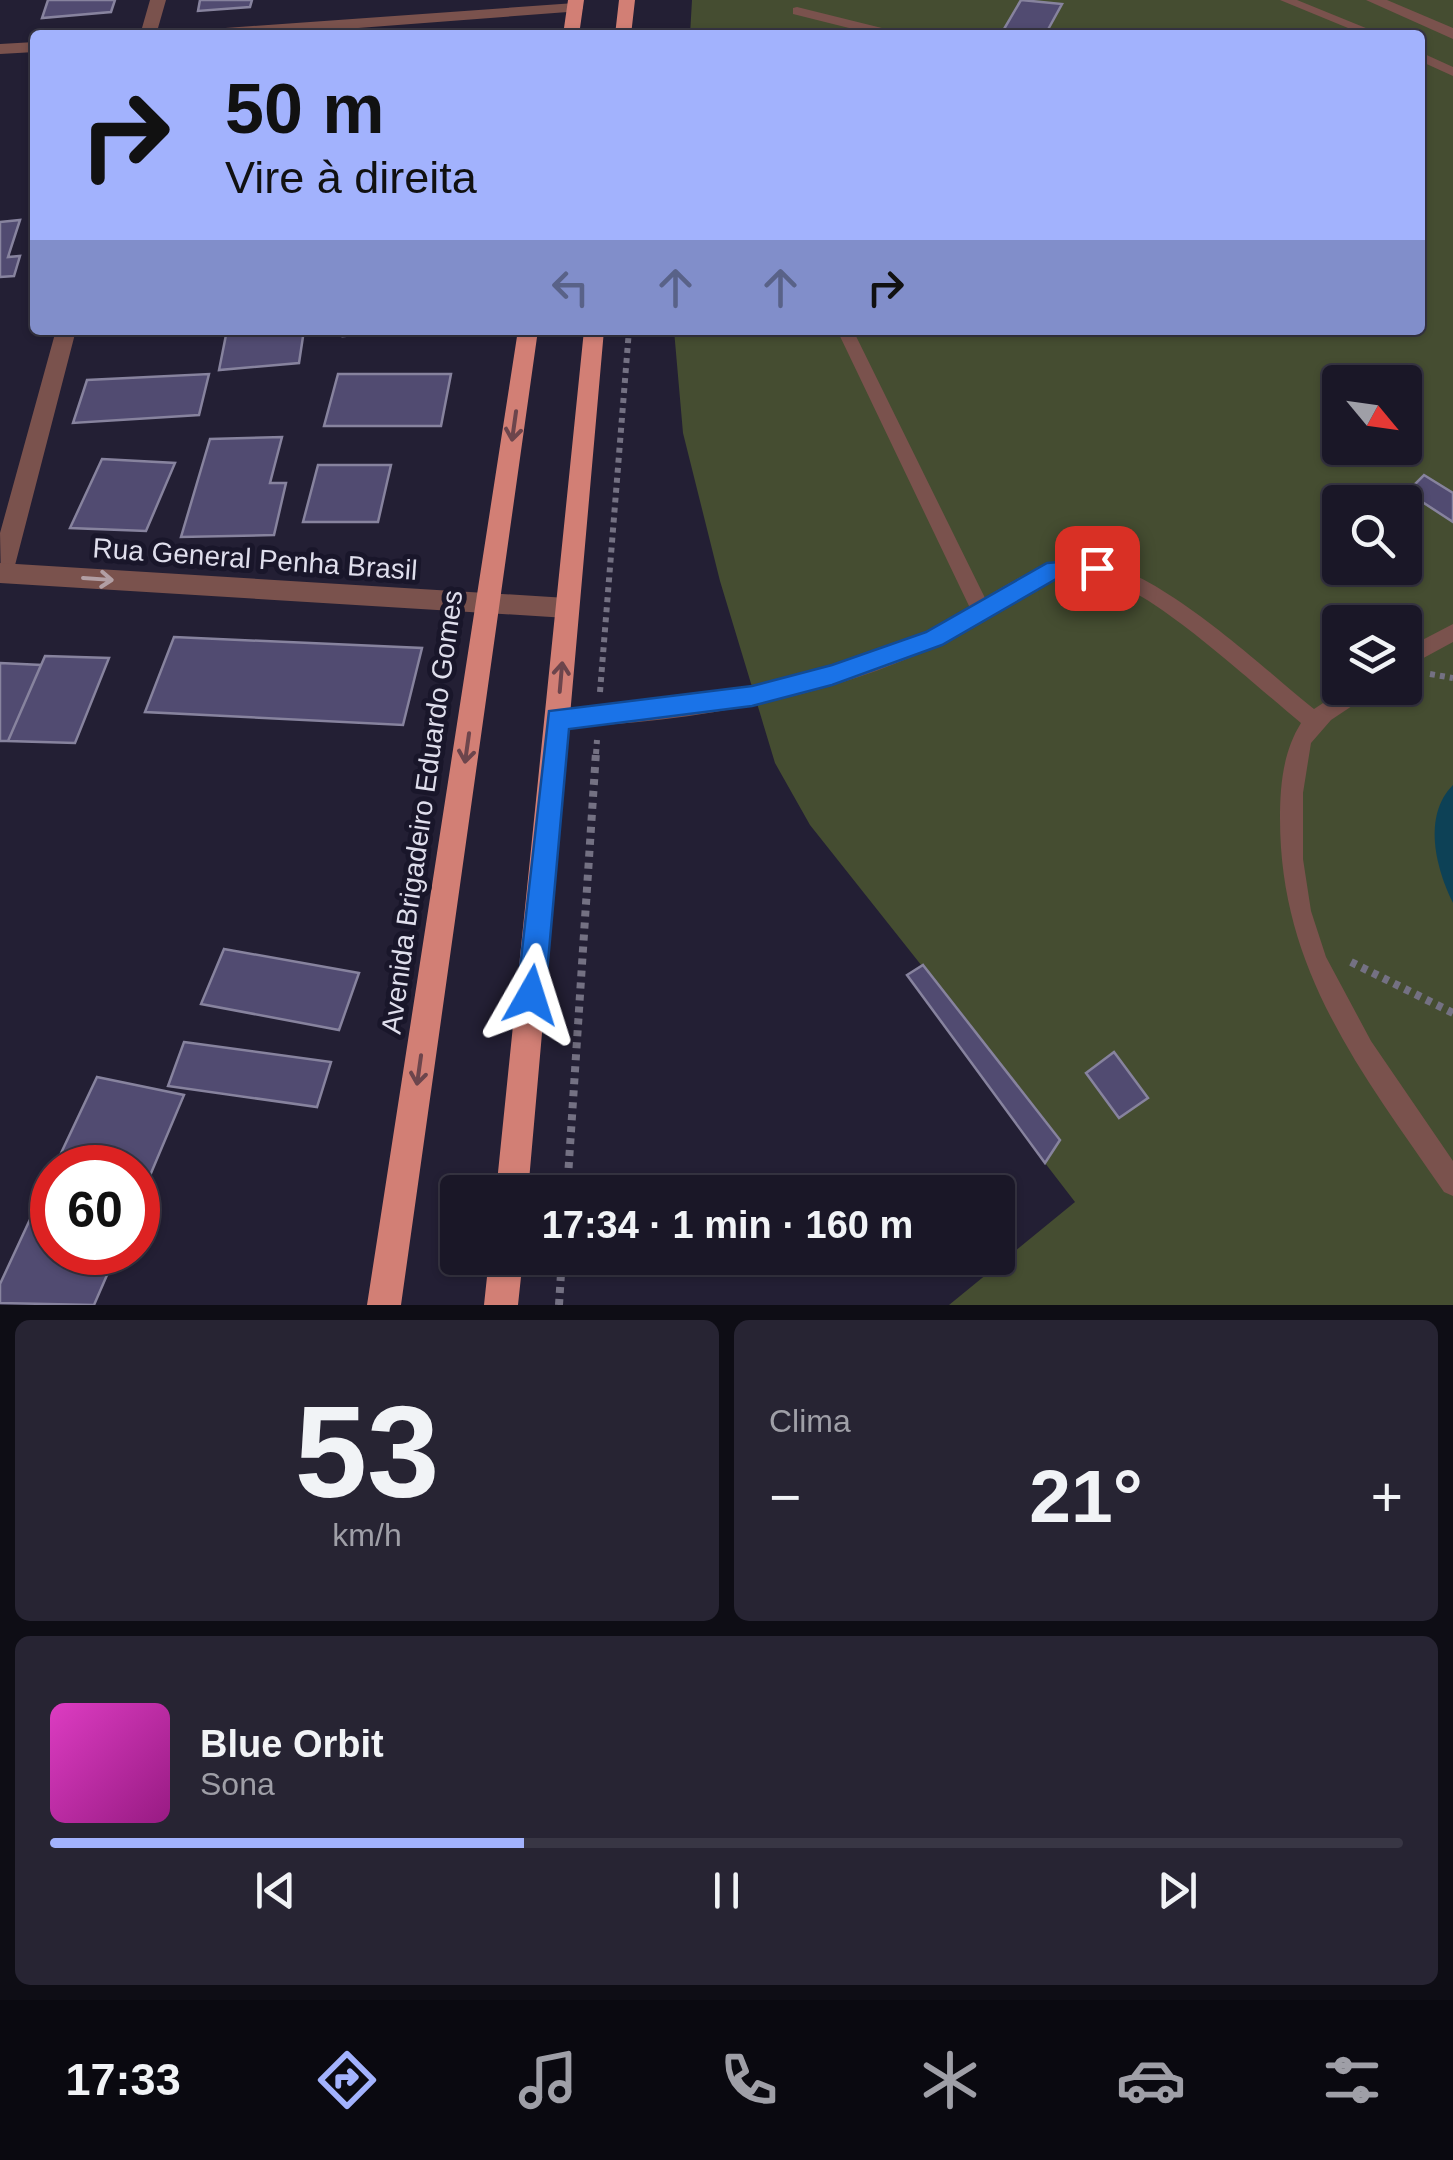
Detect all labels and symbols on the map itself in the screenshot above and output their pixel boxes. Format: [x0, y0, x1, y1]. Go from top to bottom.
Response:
north arrow [1322, 365, 1422, 465]
one-way arrow [504, 410, 522, 442]
pin [1055, 526, 1140, 611]
street label: Rua General Penha Brasil [92, 532, 418, 586]
one-way arrow [82, 570, 114, 589]
street label: Avenida Brigadeiro Eduardo Gomes [375, 588, 469, 1036]
one-way arrow [552, 662, 571, 694]
one-way arrow [457, 731, 475, 764]
position arrow [479, 943, 583, 1047]
one-way arrow [409, 1053, 428, 1085]
speed limit sign: 60 [30, 1145, 160, 1275]

